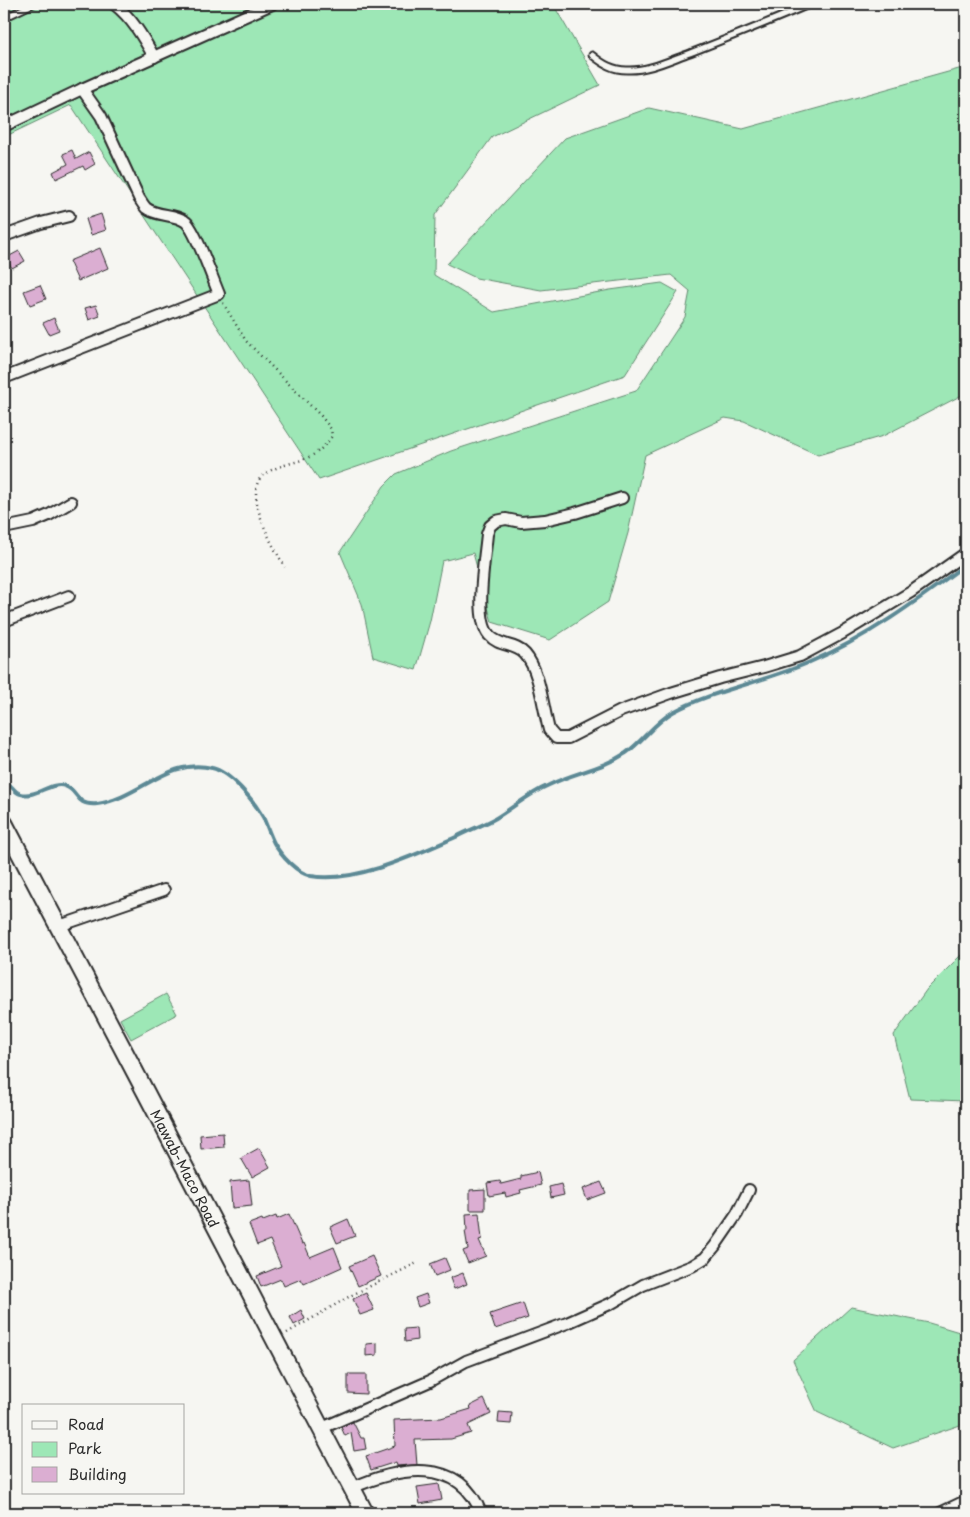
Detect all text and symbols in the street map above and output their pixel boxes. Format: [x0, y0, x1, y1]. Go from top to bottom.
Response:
street label: Mawab-Maco Road [146, 1105, 225, 1231]
legend [22, 1404, 185, 1494]
text: Road [68, 1412, 104, 1435]
text: Park [68, 1436, 102, 1459]
text: Building [68, 1462, 127, 1485]

